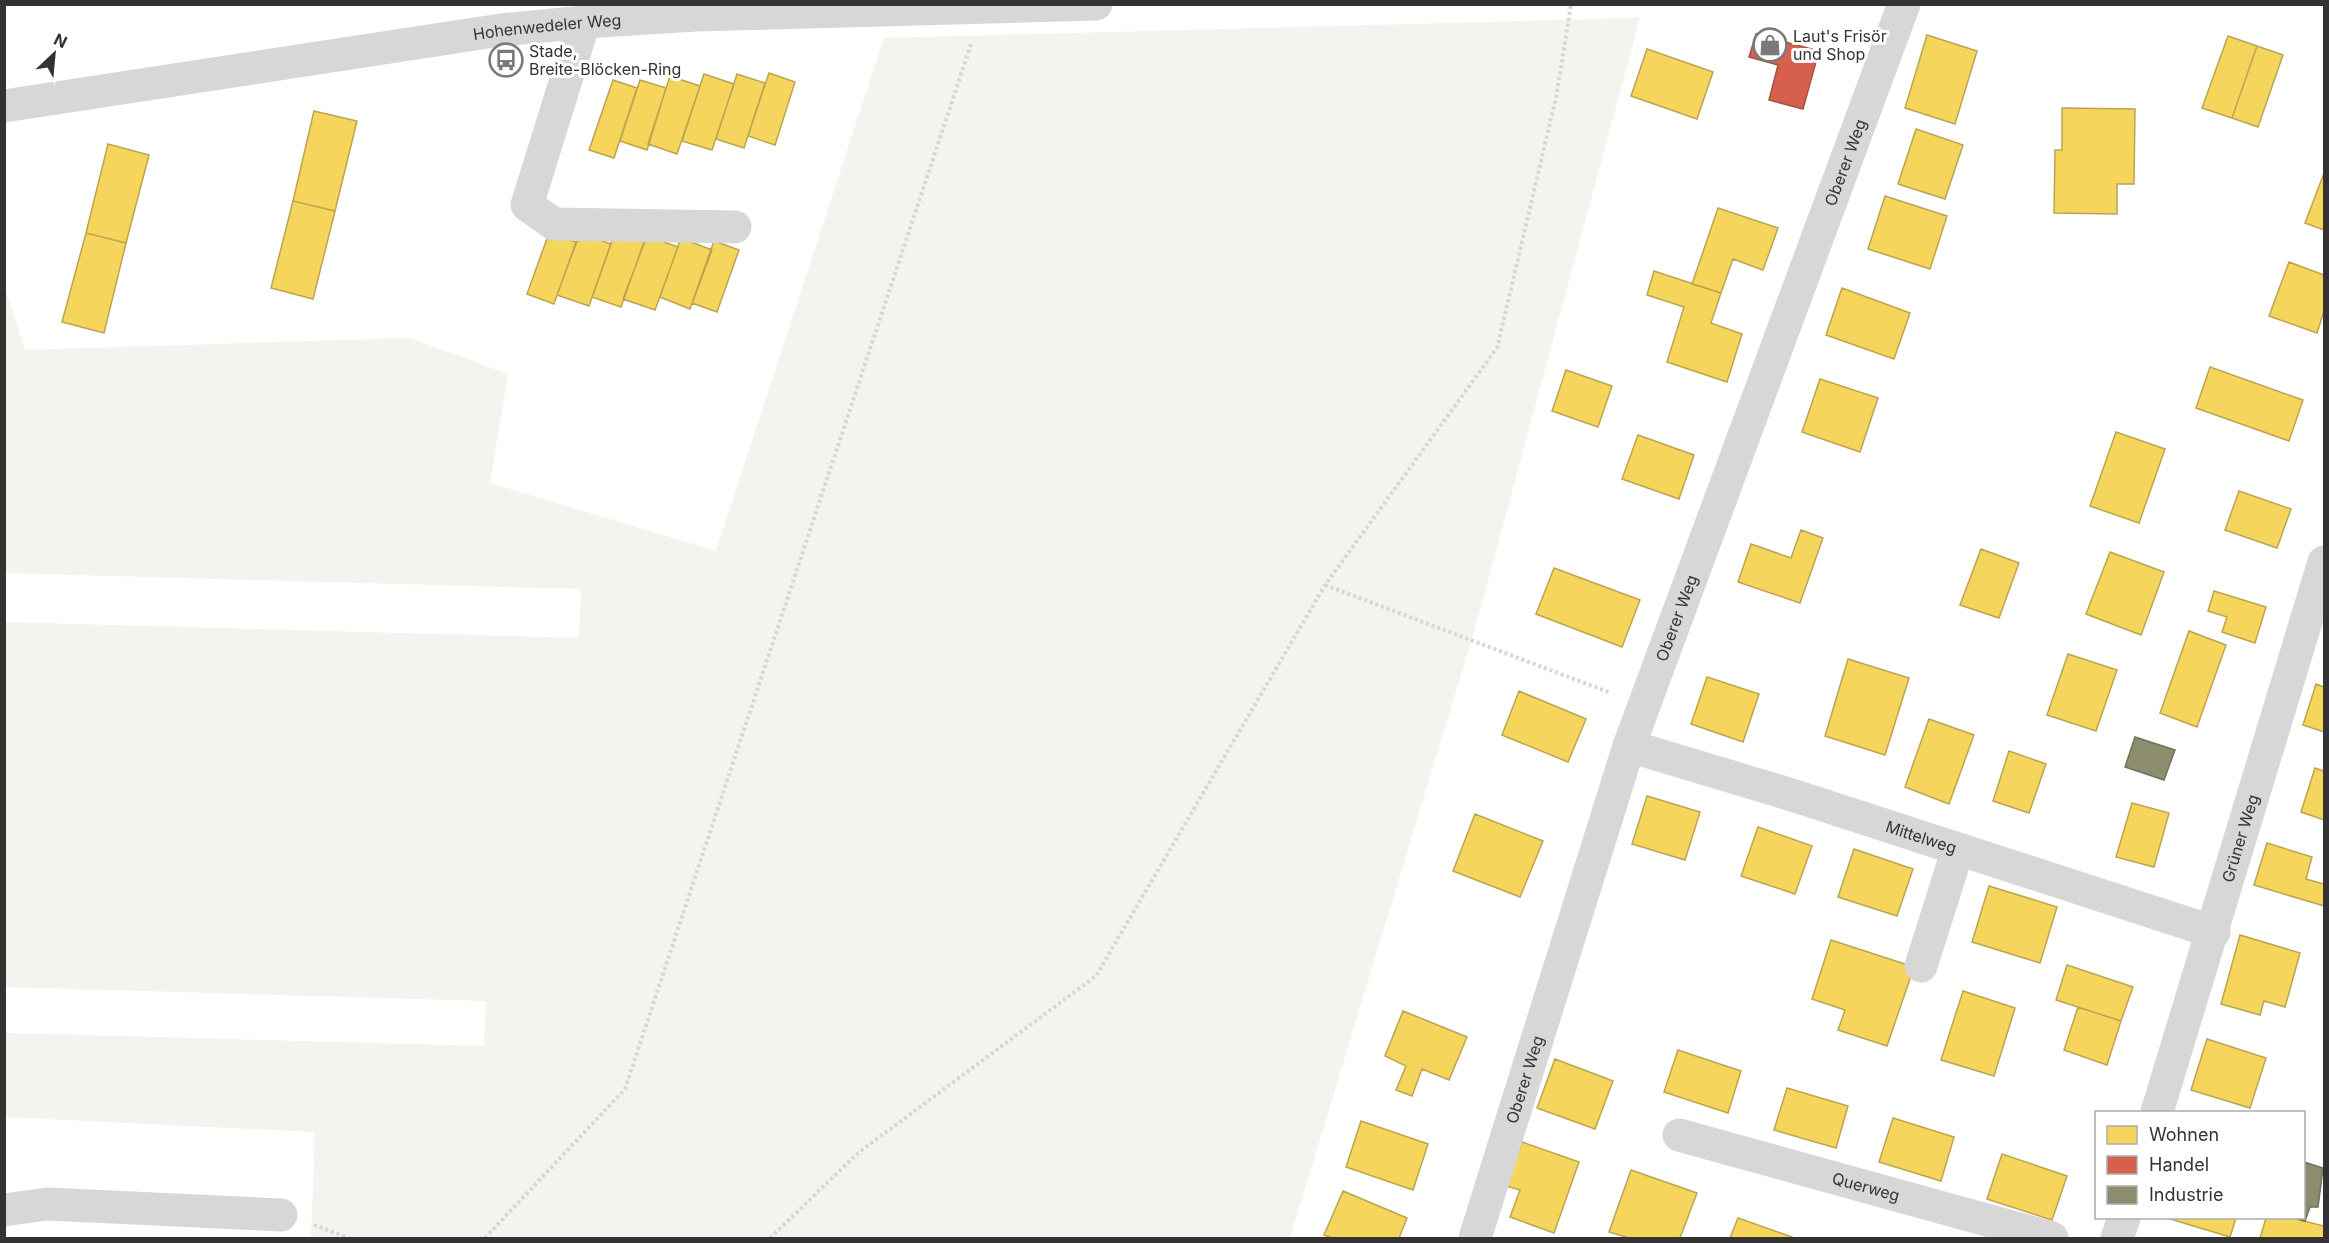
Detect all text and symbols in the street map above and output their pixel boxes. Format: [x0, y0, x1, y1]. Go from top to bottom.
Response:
street label: Hohenwedeler Weg [472, 10, 622, 44]
north arrow [24, 24, 84, 84]
place label: Laut's Frisör und Shop [1793, 26, 1887, 64]
shop icon: Laut's Frisör und Shop [1752, 27, 1788, 63]
text: N [51, 29, 70, 52]
place label: Stade, Breite-Blöcken-Ring [529, 41, 681, 79]
bus stop icon: Stade, Breite-Blöcken-Ring [488, 42, 524, 78]
street label: Oberer Weg [1820, 116, 1871, 209]
street label: Oberer Weg [1651, 572, 1702, 664]
street label: Grüner Weg [2217, 792, 2263, 885]
street label: Mittelweg [1883, 816, 1959, 858]
street label: Oberer Weg [1501, 1033, 1548, 1126]
legend [2095, 1111, 2305, 1219]
text: Wohnen [2149, 1124, 2219, 1145]
text: Handel [2149, 1154, 2209, 1175]
street label: Querweg [1830, 1168, 1902, 1205]
text: Industrie [2149, 1184, 2223, 1205]

